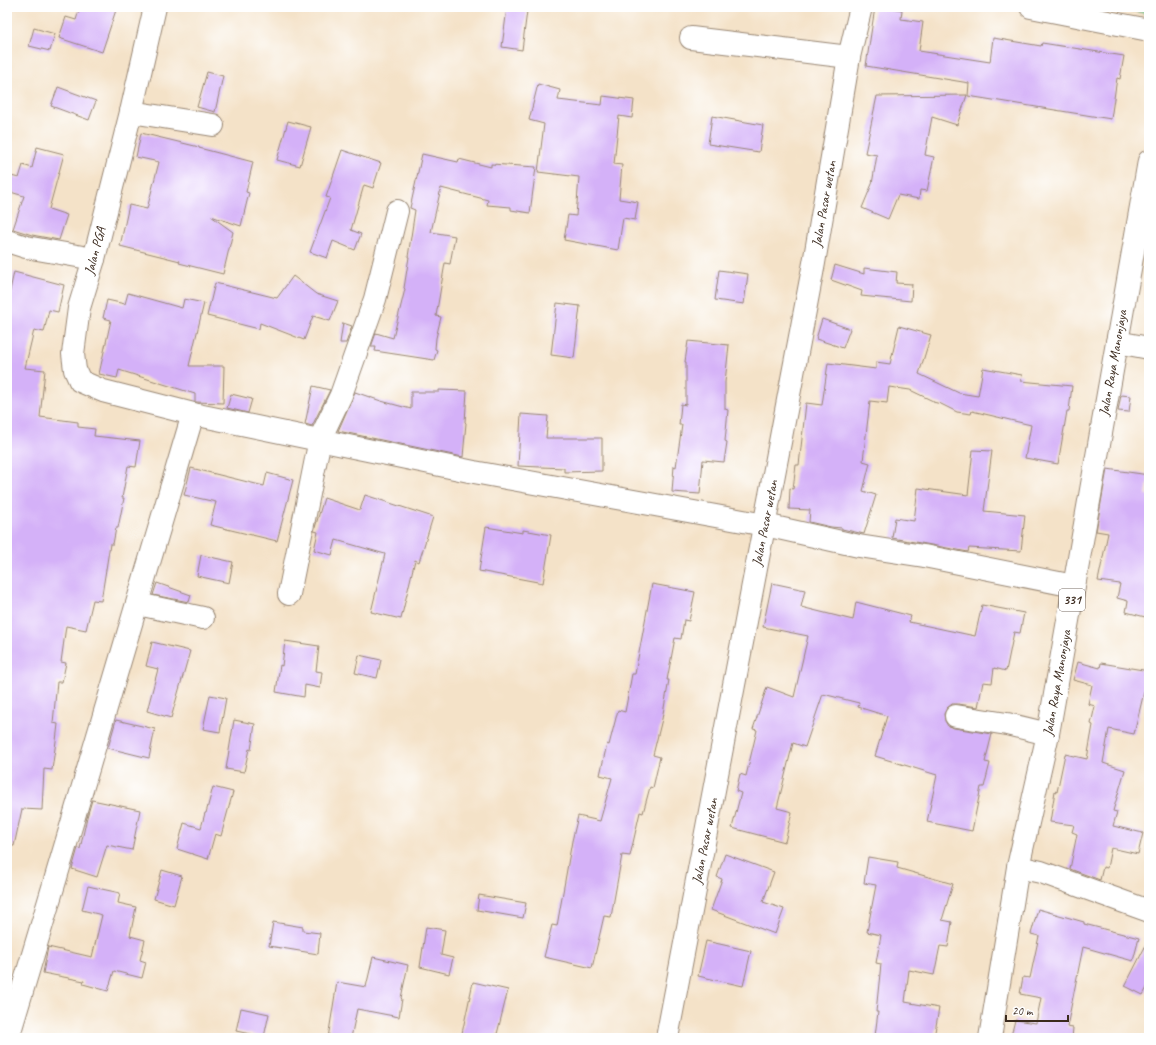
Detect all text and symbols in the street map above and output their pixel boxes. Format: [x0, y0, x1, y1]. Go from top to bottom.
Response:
street label: Jalan Pasar wetan [808, 159, 840, 249]
street label: Jalan PGA [80, 224, 110, 278]
street label: Jalan Raya Manonjaya [1095, 307, 1131, 418]
street label: Jalan Pasar wetan [748, 478, 782, 568]
road number: 331 [1059, 589, 1085, 611]
street label: Jalan Raya Manonjaya [1039, 627, 1075, 738]
street label: Jalan Pasar wetan [688, 796, 722, 886]
scale bar [1006, 997, 1068, 1023]
text: 20 m [1012, 1003, 1034, 1019]

